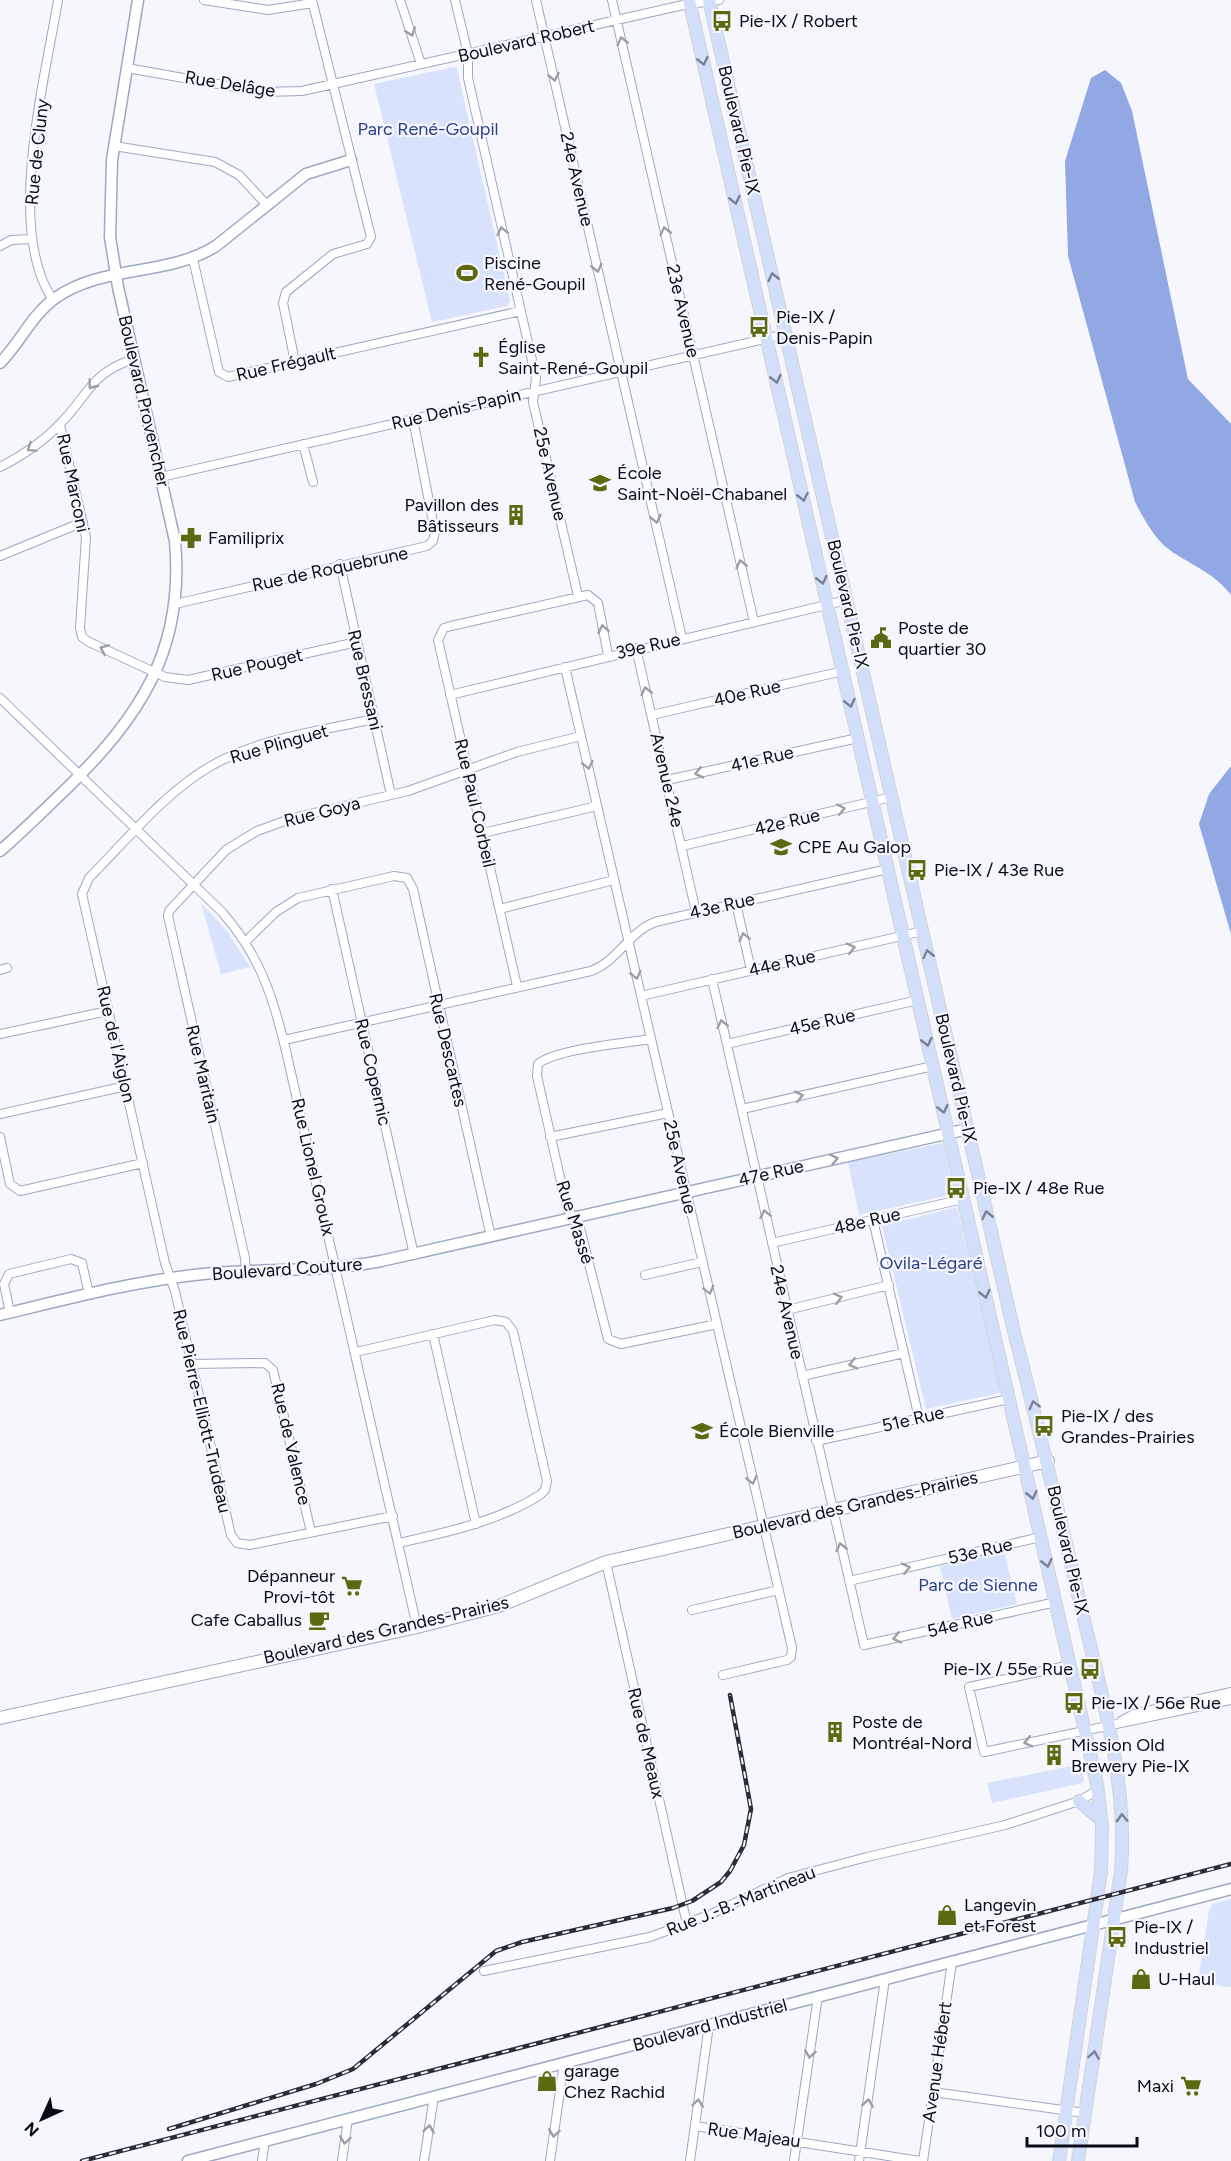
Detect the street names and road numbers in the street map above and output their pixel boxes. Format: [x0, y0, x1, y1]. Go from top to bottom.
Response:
street label: Boulevard Robert [456, 15, 597, 67]
street label: Boulevard Pie-IX [713, 63, 765, 197]
street label: Rue Delâge [183, 66, 277, 102]
street label: Rue de Cluny [20, 97, 54, 206]
street label: 24e Avenue [555, 130, 599, 229]
street label: 23e Avenue [662, 262, 704, 360]
street label: Boulevard Provencher [114, 313, 174, 489]
street label: Rue Frégault [234, 342, 338, 386]
street label: Rue Denis-Papin [389, 383, 523, 435]
street label: 25e Avenue [529, 425, 572, 523]
street label: Rue Marconi [52, 432, 94, 534]
street label: Boulevard Pie-IX [822, 537, 874, 671]
street label: Rue de Roquebrune [250, 542, 410, 596]
street label: Rue Bressani [343, 628, 387, 732]
street label: 39e Rue [614, 628, 682, 664]
street label: Rue Pouget [209, 644, 305, 686]
street label: 40e Rue [711, 675, 783, 711]
street label: Rue Plinguet [227, 719, 331, 769]
street label: Avenue 24e [645, 731, 689, 830]
street label: Rue Paul Corbeil [449, 736, 501, 870]
street label: 41e Rue [728, 741, 796, 777]
street label: Rue Goya [282, 792, 362, 832]
street label: 42e Rue [752, 804, 822, 840]
street label: 43e Rue [687, 888, 757, 924]
street label: 44e Rue [747, 945, 818, 981]
street label: Rue de l'Aiglon [92, 983, 140, 1105]
street label: Rue Descartes [424, 991, 472, 1109]
street label: 45e Rue [787, 1004, 857, 1040]
street label: Boulevard Pie-IX [930, 1011, 982, 1145]
street label: Rue Copernic [350, 1016, 396, 1128]
street label: Rue Maritain [181, 1023, 225, 1125]
street label: Rue Lionel Groulx [286, 1096, 340, 1238]
street label: 25e Avenue [659, 1118, 702, 1216]
street label: 47e Rue [736, 1155, 806, 1191]
street label: Rue Massé [551, 1177, 599, 1267]
street label: 48e Rue [832, 1203, 903, 1239]
street label: Boulevard Couture [211, 1253, 363, 1285]
street label: 24e Avenue [765, 1263, 809, 1362]
street label: Rue Pierre-Elliott-Trudeau [168, 1307, 236, 1515]
street label: Rue de Valence [266, 1381, 316, 1507]
street label: 51e Rue [880, 1401, 946, 1437]
street label: Boulevard des Grandes-Prairies [730, 1466, 980, 1544]
street label: Boulevard Pie-IX [1042, 1483, 1094, 1617]
street label: 53e Rue [946, 1533, 1015, 1569]
street label: Boulevard des Grandes-Prairies [261, 1591, 511, 1669]
street label: 54e Rue [925, 1606, 995, 1642]
street label: Rue de Meaux [623, 1685, 670, 1801]
street label: Rue J.-B.-Martineau [663, 1861, 819, 1941]
street label: Boulevard Industriel [630, 1994, 790, 2056]
street label: Avenue Hébert [918, 2000, 956, 2124]
street label: Rue Majeau [706, 2118, 802, 2152]

